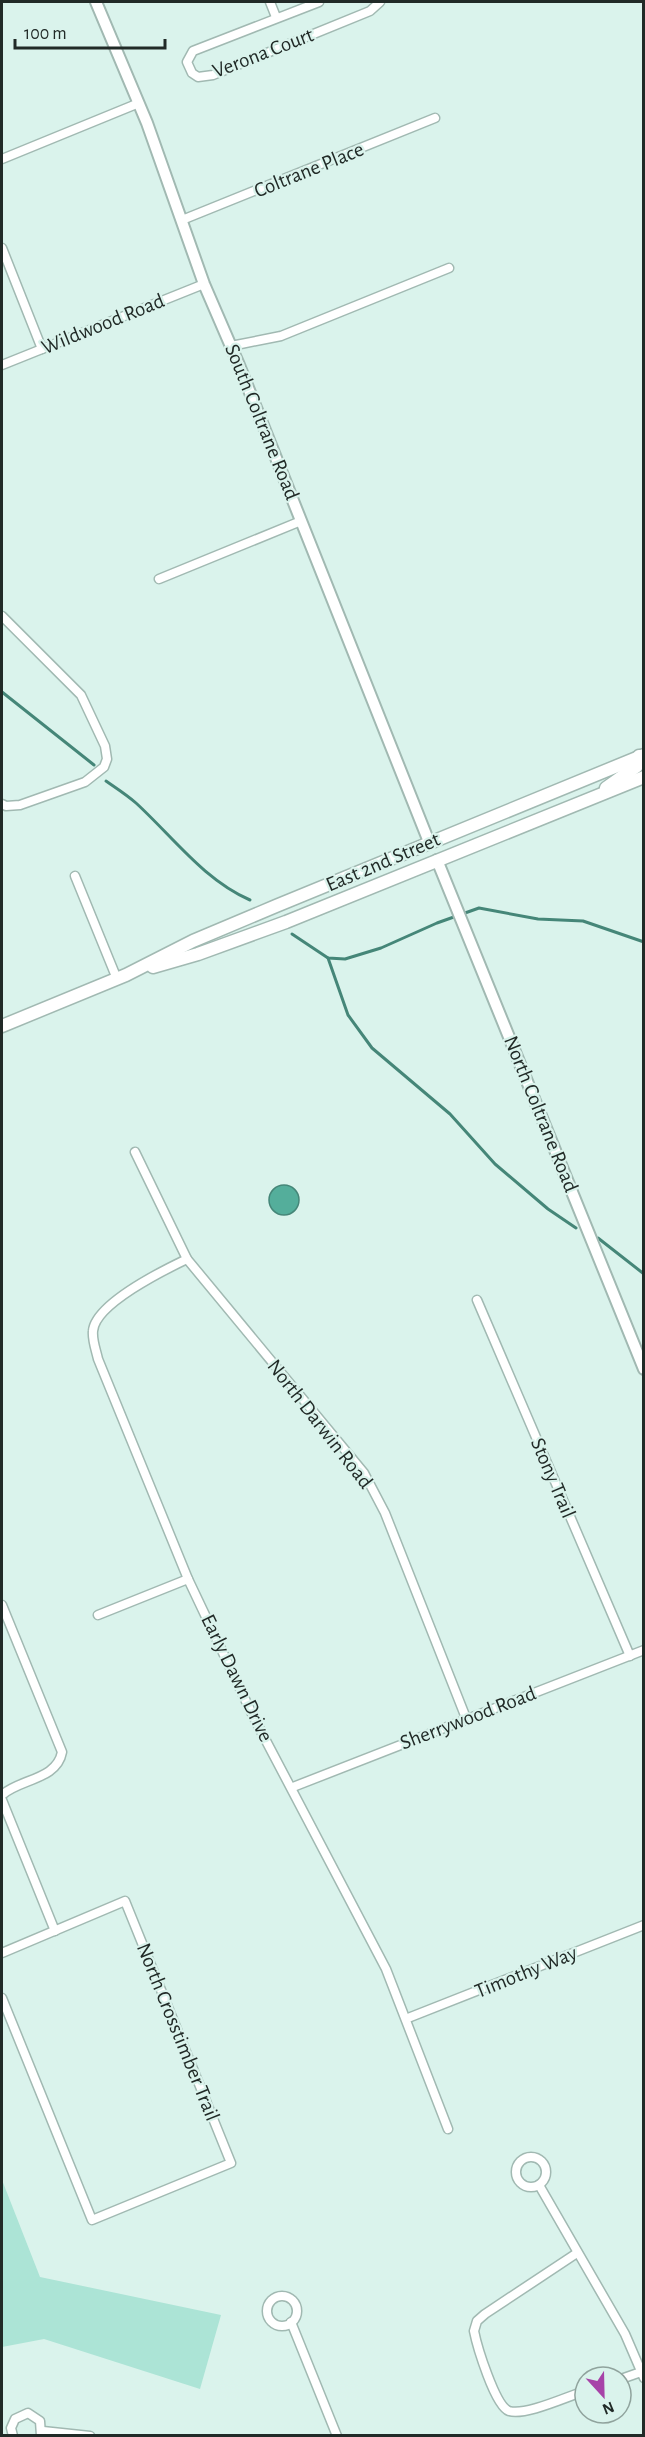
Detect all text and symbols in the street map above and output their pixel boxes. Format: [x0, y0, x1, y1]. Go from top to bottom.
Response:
scale bar [15, 12, 165, 50]
street label: Verona Court [210, 24, 317, 82]
text: 100 m [24, 25, 67, 43]
street label: Coltrane Place [251, 138, 367, 202]
street label: Wildwood Road [39, 290, 168, 358]
street label: South Coltrane Road [221, 341, 303, 503]
street label: East 2nd Street [323, 828, 443, 895]
street label: North Coltrane Road [500, 1033, 582, 1195]
street label: North Darwin Road [263, 1356, 377, 1493]
street label: Stony Trail [527, 1435, 579, 1521]
street label: Early Dawn Drive [197, 1611, 277, 1745]
street label: Sherrywood Road [397, 1682, 539, 1754]
street label: North Crosstimber Trail [133, 1940, 223, 2124]
street label: Timothy Way [472, 1942, 580, 2002]
north arrow [573, 2365, 633, 2425]
text: N [600, 2398, 616, 2417]

